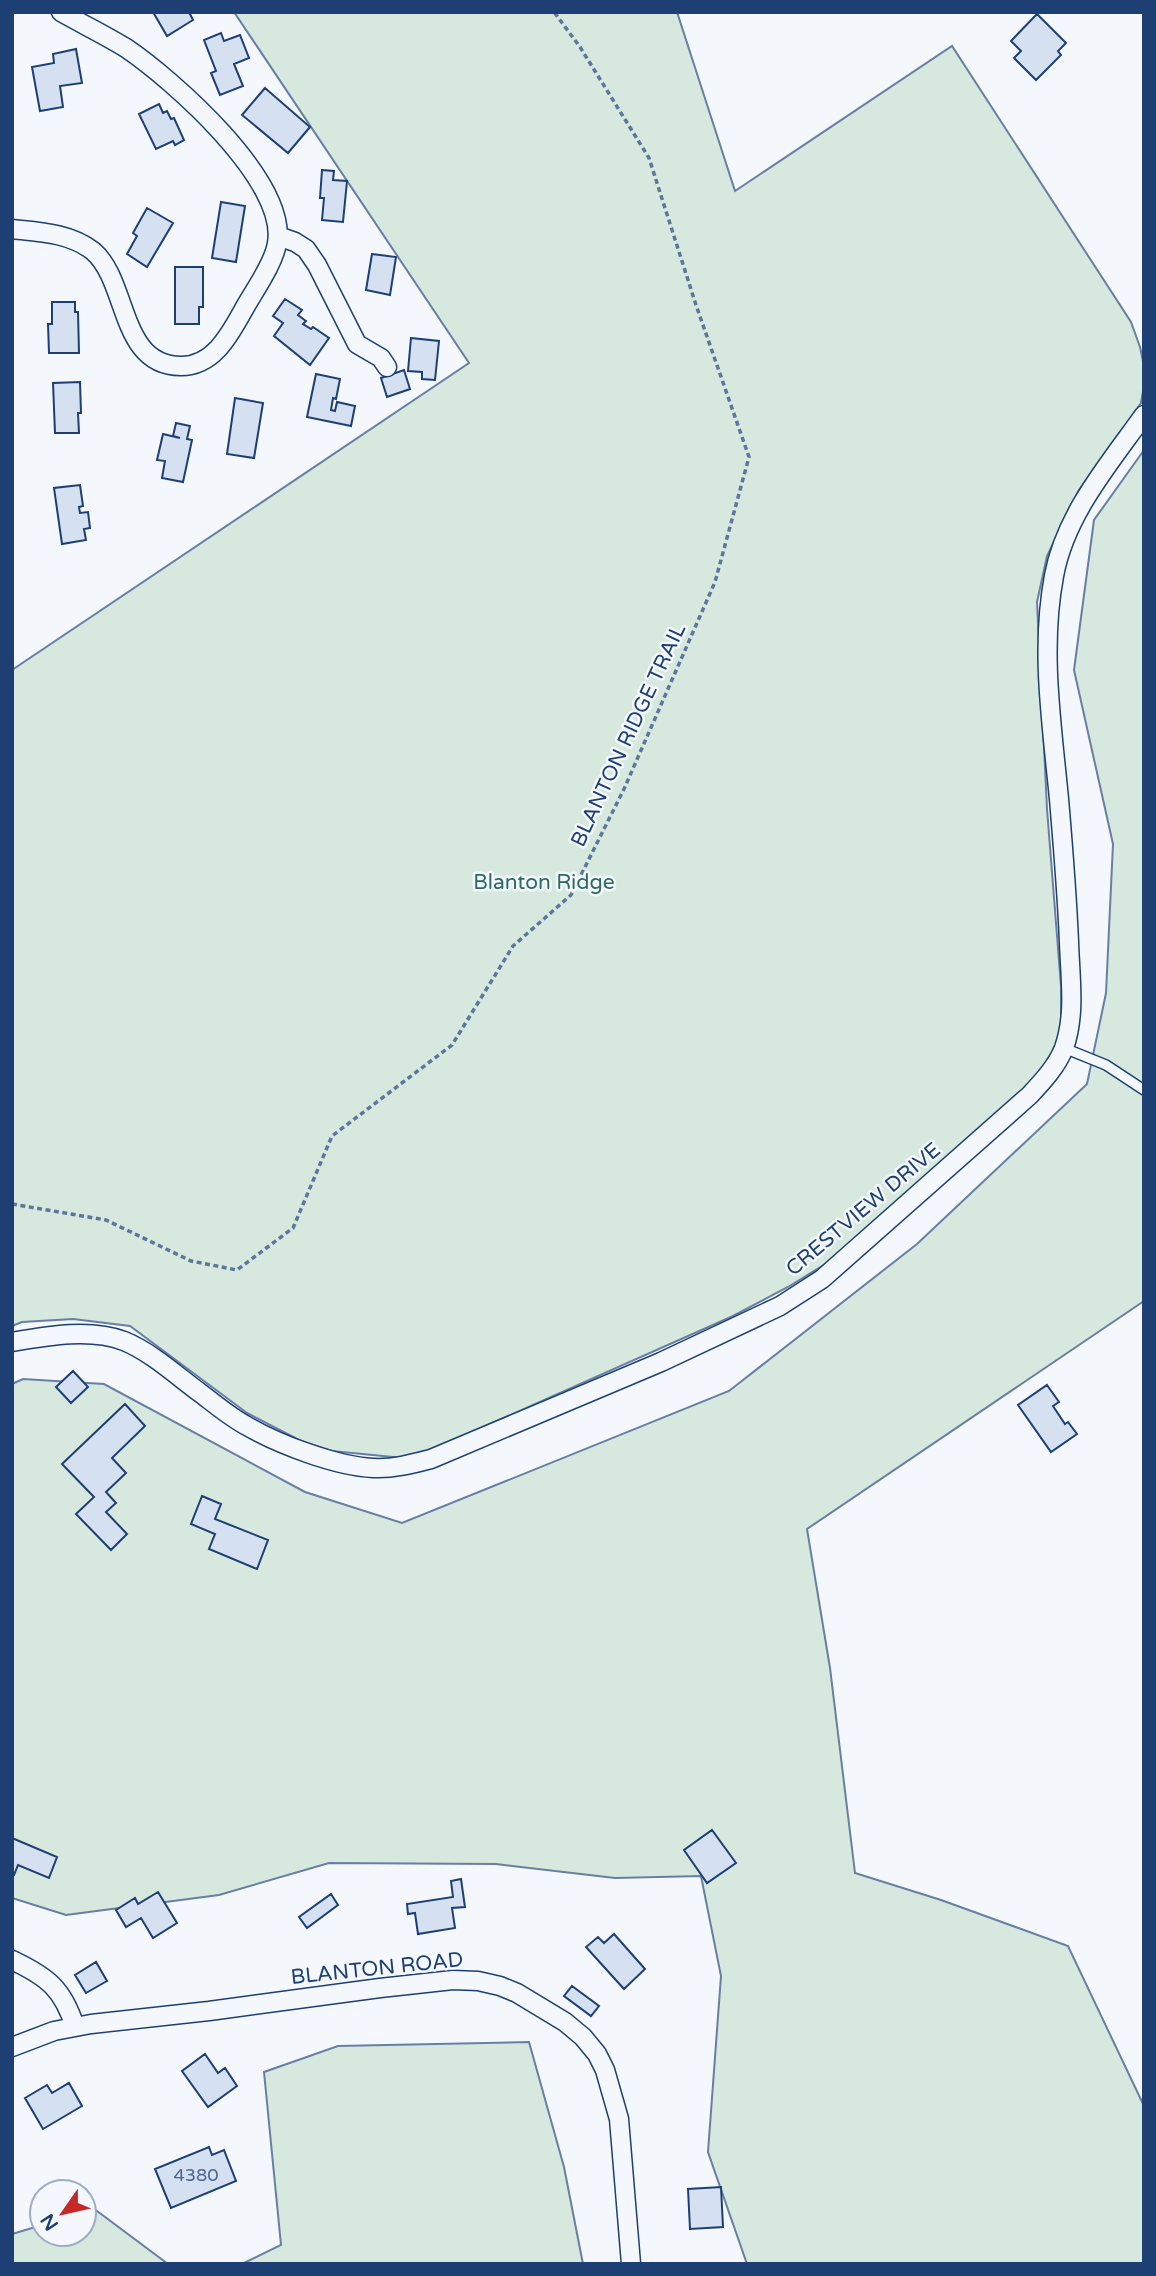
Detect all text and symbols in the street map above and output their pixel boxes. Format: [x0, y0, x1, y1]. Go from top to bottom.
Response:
street label: BLANTON RIDGE TRAIL [566, 620, 691, 851]
park label: Blanton Ridge [473, 870, 615, 895]
street label: CRESTVIEW DRIVE [781, 1137, 946, 1281]
street label: BLANTON ROAD [289, 1947, 465, 1990]
house number: 4380 [173, 2164, 219, 2186]
north arrow [28, 2178, 98, 2248]
text: N [36, 2209, 63, 2234]

